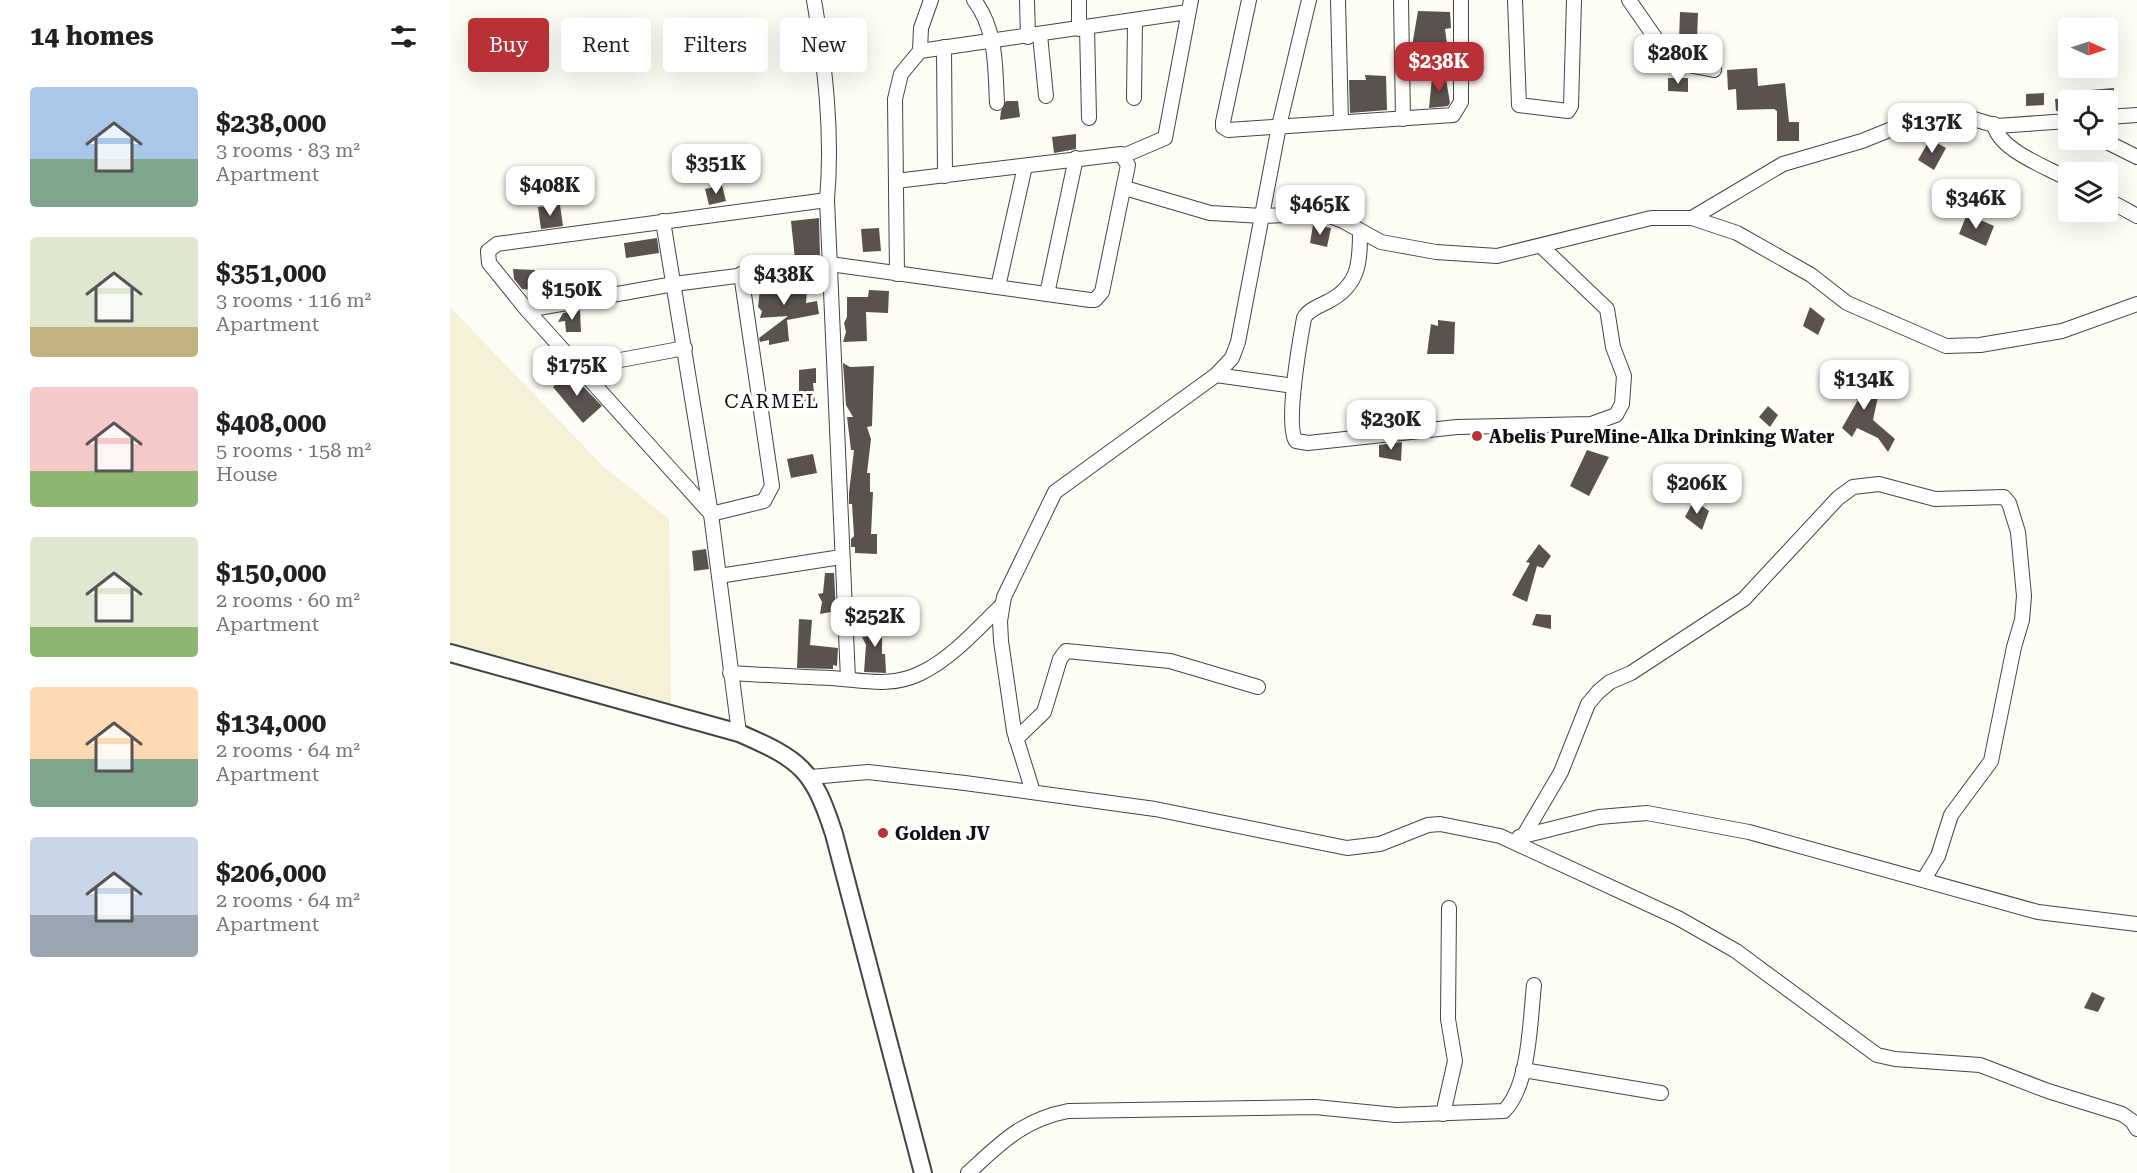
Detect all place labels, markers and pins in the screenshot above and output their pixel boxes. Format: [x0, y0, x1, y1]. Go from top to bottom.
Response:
pin: $280K [1636, 34, 1720, 85]
pin: $238K [1397, 42, 1481, 93]
pin: $137K [1890, 103, 1974, 154]
pin: $351K [674, 144, 758, 195]
pin: $408K [508, 166, 592, 217]
pin: $346K [1934, 179, 2018, 230]
pin: $465K [1278, 185, 1362, 236]
pin: $438K [742, 255, 826, 306]
pin: $150K [530, 270, 614, 321]
pin: $175K [535, 346, 619, 397]
pin: $134K [1822, 360, 1906, 411]
pin: $230K [1349, 400, 1433, 451]
place label: Abelis PureMine-Alka Drinking Water [1489, 426, 1835, 447]
marker: Abelis PureMine-Alka Drinking Water [1470, 429, 1484, 443]
pin: $206K [1655, 464, 1739, 515]
pin: $252K [833, 597, 917, 648]
place label: Golden JV [895, 823, 990, 844]
marker: Golden JV [876, 826, 890, 840]

